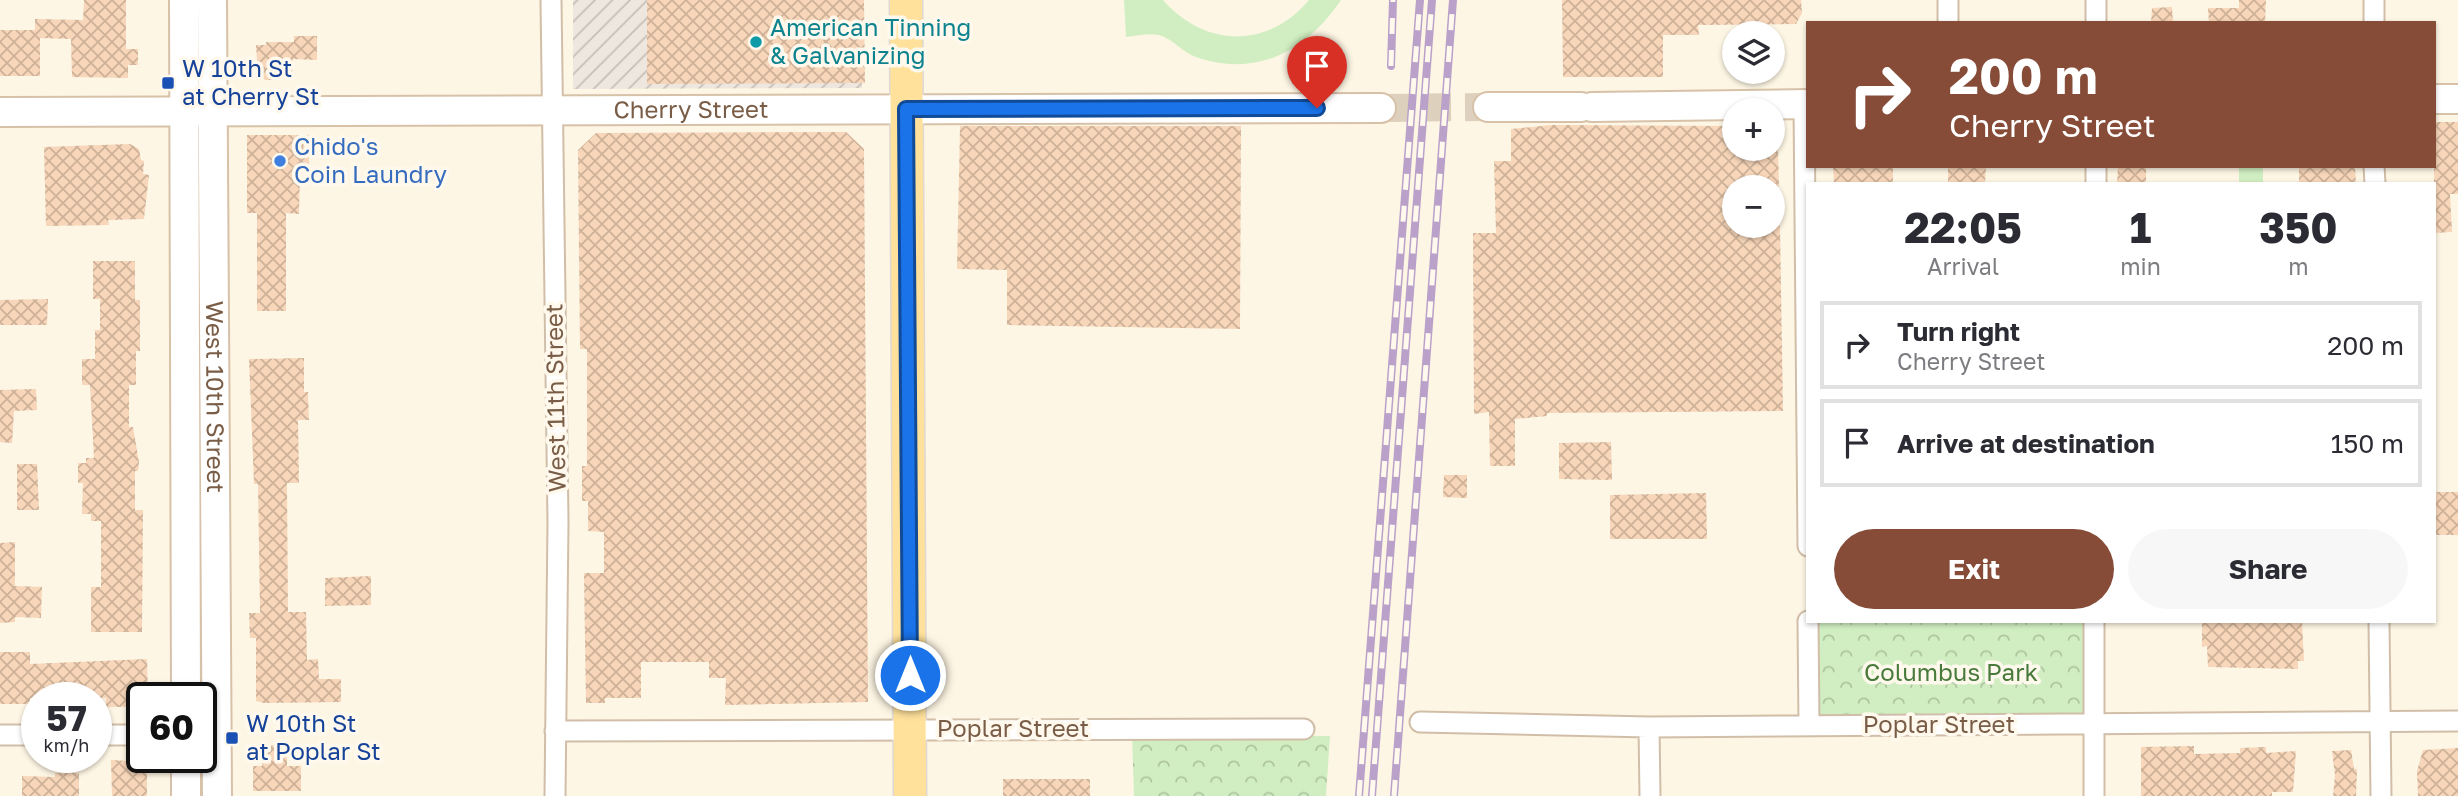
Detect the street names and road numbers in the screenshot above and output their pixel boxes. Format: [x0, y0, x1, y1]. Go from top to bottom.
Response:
street label: Cherry Street [613, 94, 769, 123]
street label: West 10th Street [201, 301, 231, 493]
street label: West 11th Street [538, 303, 571, 493]
street label: Poplar Street [1863, 709, 2015, 738]
street label: Poplar Street [937, 713, 1089, 742]

